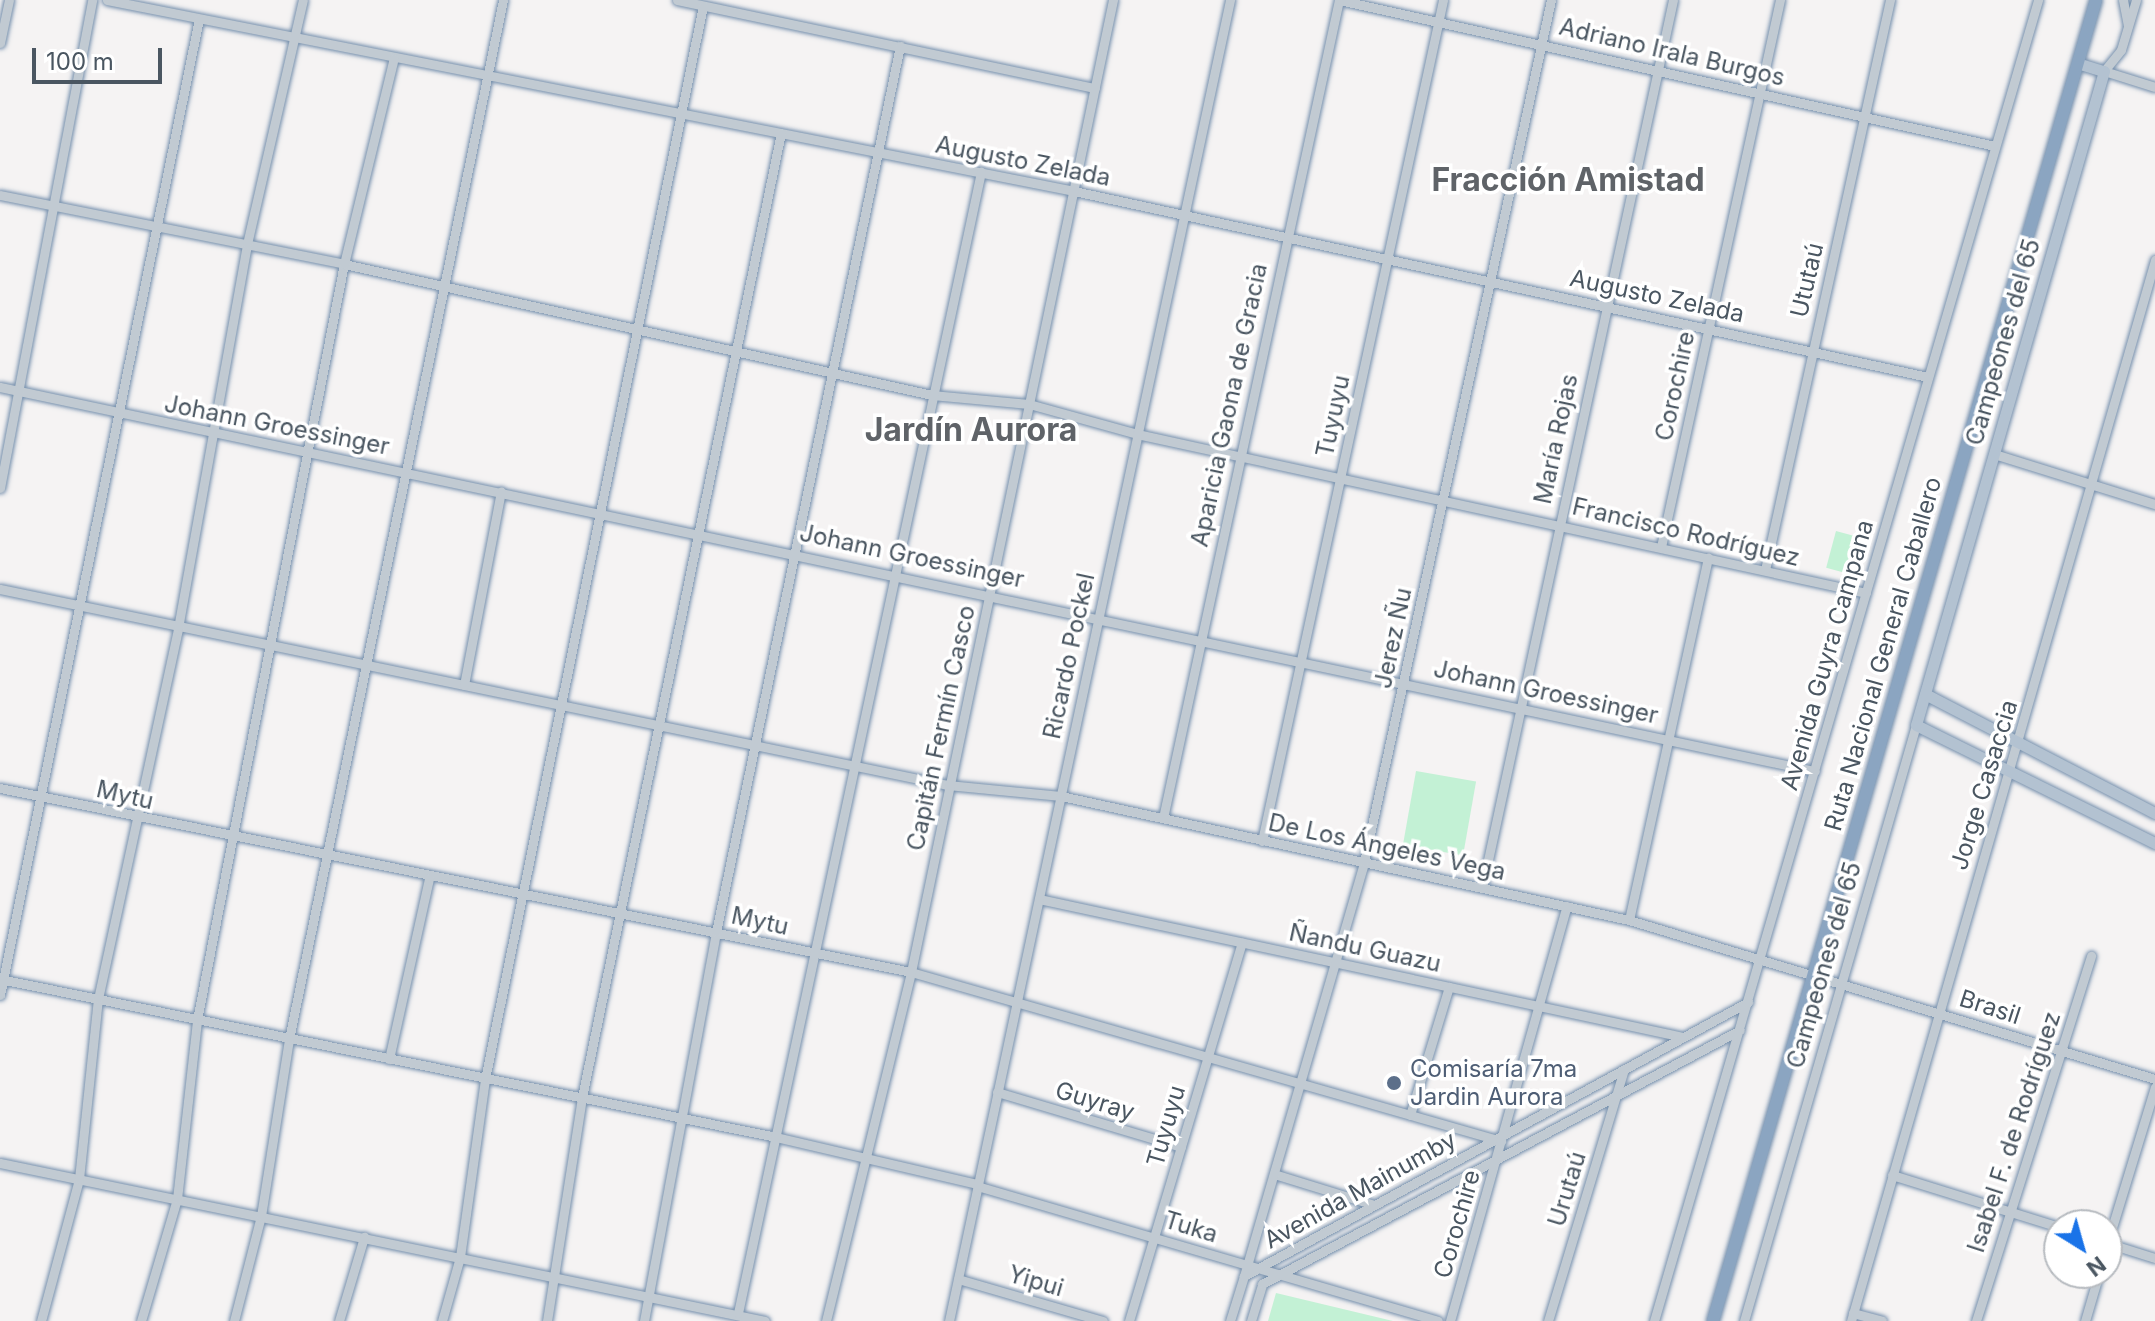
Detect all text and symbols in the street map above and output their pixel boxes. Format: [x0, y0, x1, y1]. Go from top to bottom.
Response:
street label: Adriano Irala Burgos [1556, 12, 1788, 92]
scale bar [36, 32, 166, 82]
text: 100 m [46, 47, 114, 76]
street label: Augusto Zelada [933, 130, 1113, 192]
district label: Fracción Amistad [1431, 161, 1705, 199]
street label: Campeones del 65 [1960, 235, 2046, 449]
street label: Ututaú [1784, 240, 1830, 320]
street label: Aparicia Gaona de Gracia [1185, 261, 1273, 549]
street label: Augusto Zelada [1567, 263, 1747, 329]
street label: Corochire [1649, 329, 1701, 443]
street label: María Rojas [1528, 371, 1584, 507]
street label: Tuyuyu [1310, 372, 1356, 460]
street label: Johann Groessinger [162, 389, 392, 461]
district label: Jardín Aurora [865, 411, 1077, 449]
street label: Ruta Nacional General Caballero [1819, 474, 1947, 834]
street label: Francisco Rodríguez [1570, 492, 1802, 572]
street label: Avenida Guyra Campana [1775, 517, 1879, 793]
street label: Johann Groessinger [797, 518, 1027, 594]
street label: Ricardo Pockel [1037, 570, 1101, 742]
street label: Jerez Ñu [1368, 585, 1418, 691]
street label: Capitán Fermín Casco [901, 603, 981, 853]
street label: Johann Groessinger [1431, 654, 1661, 730]
street label: Jorge Casaccia [1944, 697, 2024, 873]
street label: Mytu [94, 774, 156, 816]
street label: De Los Ángeles Vega [1266, 808, 1508, 886]
street label: Campeones del 65 [1781, 858, 1867, 1072]
street label: Mytu [729, 901, 791, 941]
street label: Ñandu Guazu [1286, 918, 1444, 978]
street label: Brasil [1956, 984, 2024, 1030]
street label: Isabel F. de Rodríguez [1961, 1008, 2067, 1256]
place label: Comisaría 7ma Jardin Aurora [1410, 1055, 1577, 1111]
marker: Comisaría 7ma Jardin Aurora [1385, 1074, 1403, 1092]
street label: Guyray [1052, 1075, 1138, 1127]
street label: Tuyuyu [1141, 1082, 1191, 1170]
street label: Avenida Mainumby [1259, 1125, 1461, 1255]
street label: Urutaú [1542, 1148, 1592, 1230]
street label: Corochire [1428, 1167, 1486, 1281]
street label: Tuka [1161, 1205, 1221, 1249]
north arrow [2043, 1209, 2123, 1289]
text: N [2082, 1251, 2111, 1282]
street label: Yipui [1005, 1259, 1067, 1303]

